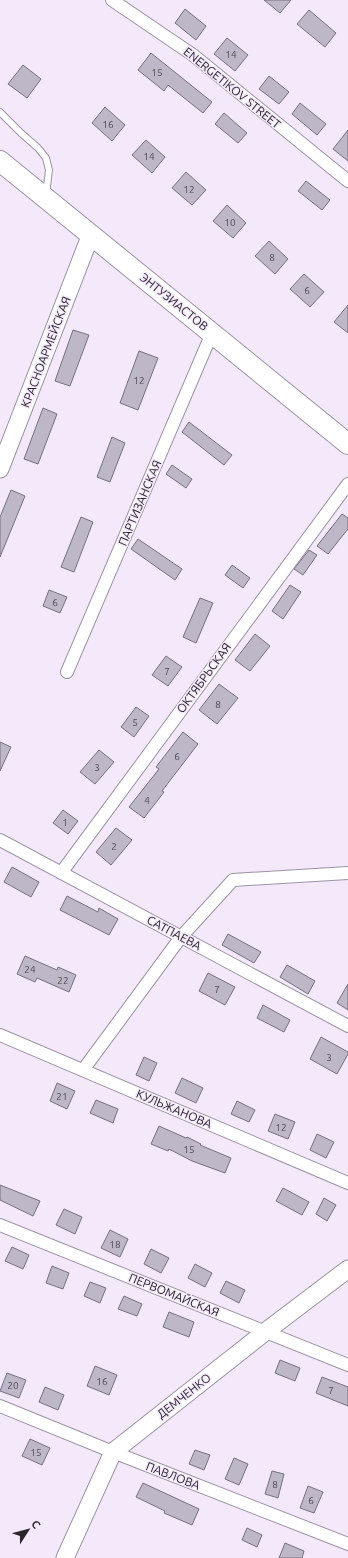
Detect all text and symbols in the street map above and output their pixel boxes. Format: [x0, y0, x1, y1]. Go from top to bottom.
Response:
street label: ENERGETIKOV STREET [181, 45, 284, 131]
house number: 14 [225, 49, 237, 60]
house number: 15 [151, 67, 163, 78]
house number: 16 [102, 119, 114, 130]
house number: 14 [143, 151, 155, 162]
house number: 12 [183, 184, 195, 195]
house number: 10 [224, 217, 236, 228]
house number: 8 [269, 252, 275, 263]
street label: ЭНТУЗИАСТОВ [138, 270, 211, 333]
house number: 6 [304, 285, 310, 296]
street label: КРАСНОАРМЕЙСКАЯ [18, 294, 73, 409]
house number: 12 [133, 375, 145, 386]
street label: ПАРТИЗАНСКАЯ [116, 458, 163, 548]
house number: 6 [52, 597, 58, 608]
street label: ОКТЯБРЬСКАЯ [174, 640, 233, 715]
house number: 7 [164, 666, 170, 677]
house number: 8 [215, 699, 221, 710]
house number: 5 [132, 717, 138, 728]
house number: 6 [174, 751, 180, 762]
house number: 3 [94, 762, 100, 773]
house number: 4 [144, 795, 150, 806]
house number: 1 [62, 817, 68, 828]
house number: 2 [111, 841, 117, 852]
street label: САТПАЕВА [145, 913, 204, 952]
house number: 24 [24, 964, 36, 975]
house number: 22 [57, 975, 69, 986]
house number: 7 [214, 984, 220, 995]
house number: 3 [326, 1052, 332, 1063]
street label: КУЛЬЖАНОВА [134, 1087, 214, 1130]
house number: 21 [56, 1091, 68, 1102]
house number: 12 [275, 1122, 287, 1133]
house number: 15 [183, 1144, 195, 1155]
house number: 18 [109, 1239, 121, 1250]
street label: ПЕРВОМАЙСКАЯ [127, 1270, 221, 1319]
street label: ДЕМЧЕНКО [154, 1371, 213, 1421]
house number: 16 [96, 1376, 108, 1387]
house number: 20 [7, 1380, 19, 1391]
house number: 7 [328, 1385, 334, 1396]
house number: 15 [30, 1447, 42, 1458]
street label: ПАВЛОВА [144, 1459, 202, 1492]
house number: 8 [272, 1479, 278, 1490]
house number: 6 [308, 1495, 314, 1506]
north arrow [8, 1510, 48, 1550]
text: С [29, 1518, 43, 1530]

